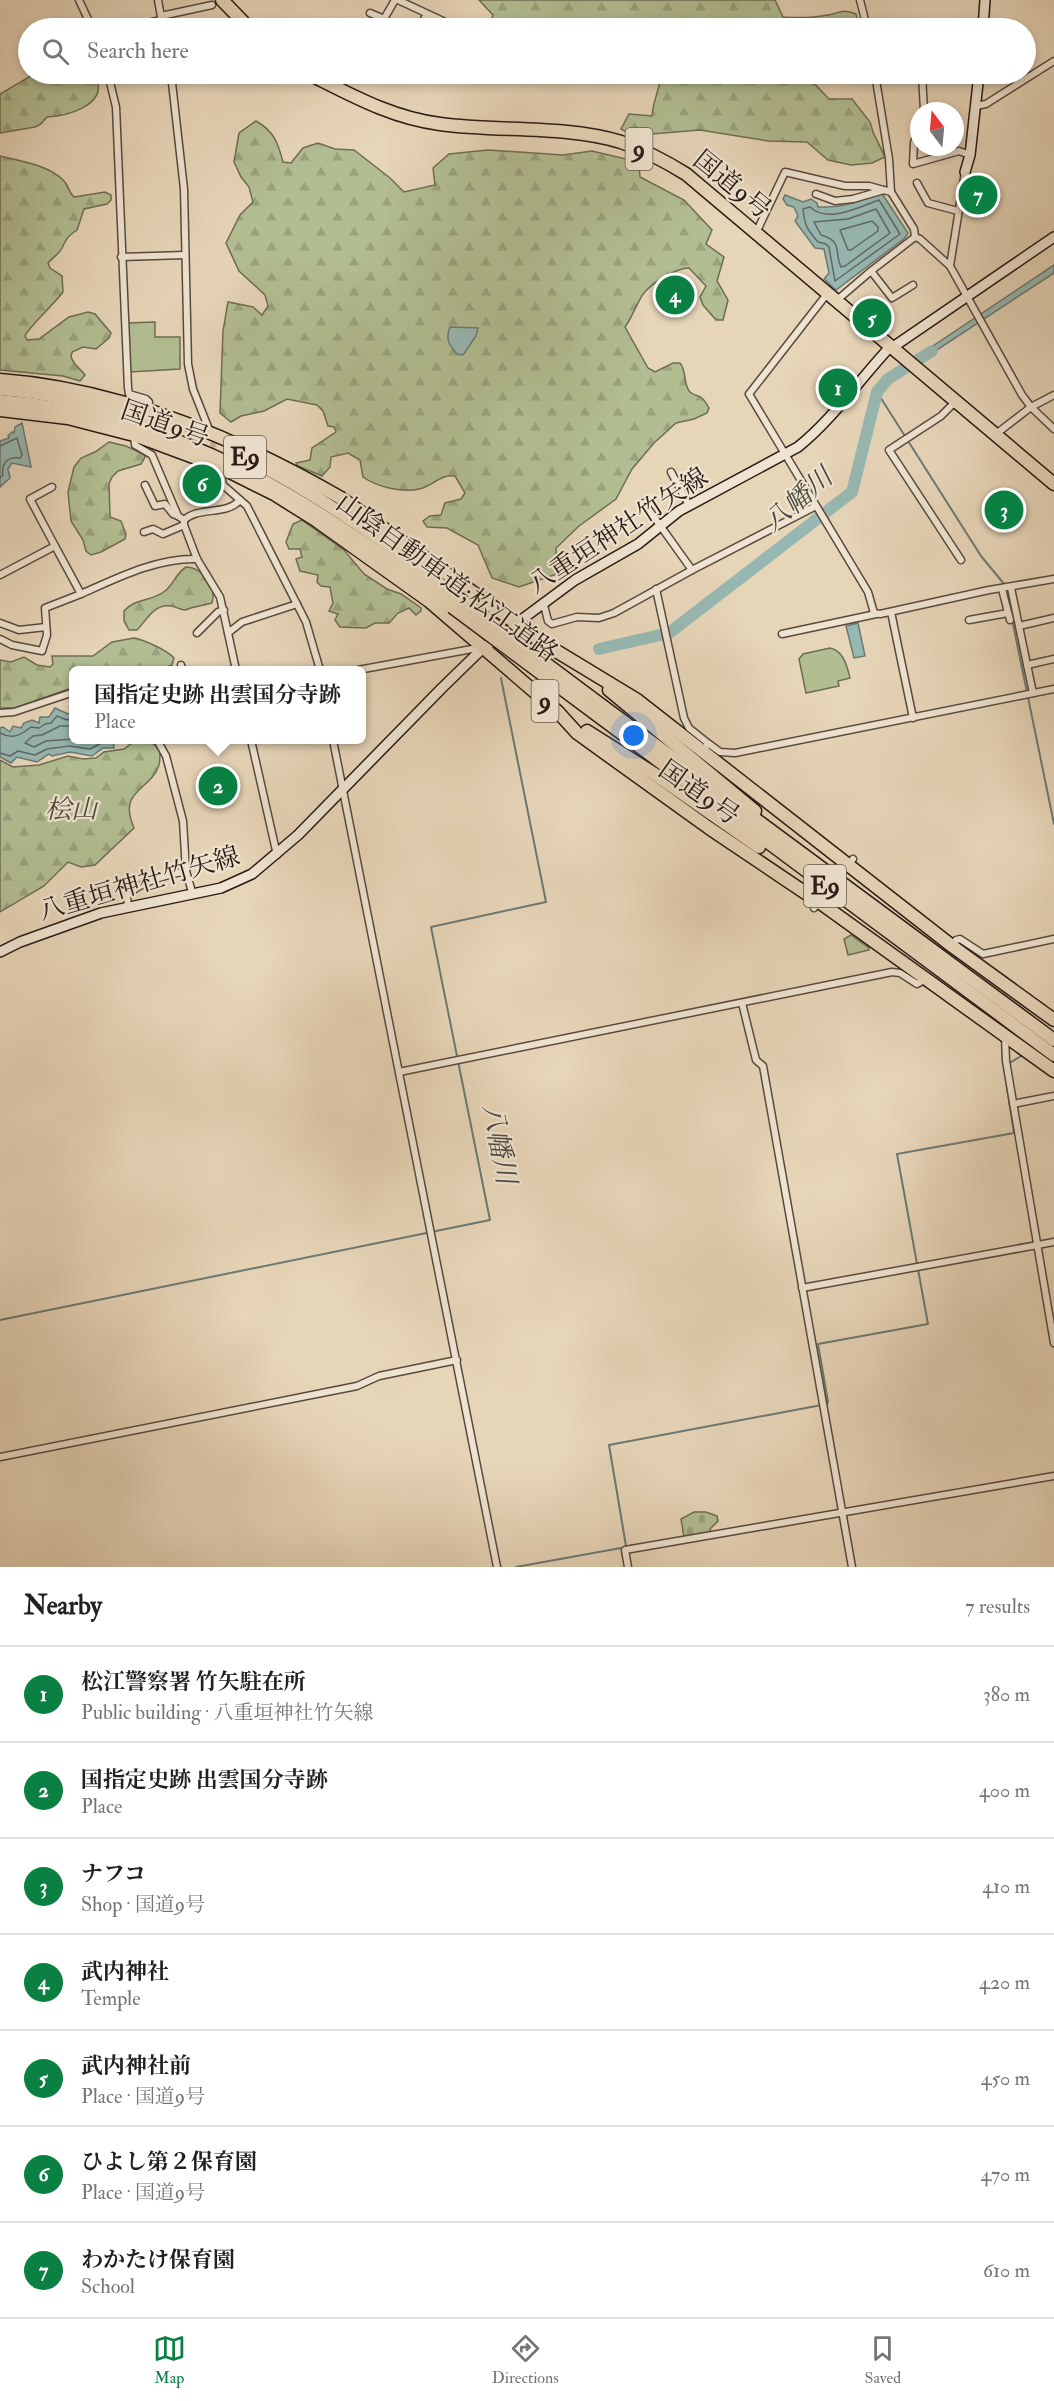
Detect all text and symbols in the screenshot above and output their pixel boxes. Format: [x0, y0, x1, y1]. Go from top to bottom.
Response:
search box [18, 18, 1036, 84]
icon: search [39, 35, 72, 68]
text: Search here [87, 37, 189, 65]
north arrow [910, 102, 964, 156]
road number: 9 [626, 128, 652, 170]
street label: 国道9号 [686, 144, 778, 226]
pin: 7 [958, 172, 998, 218]
pin: 4 [656, 272, 694, 318]
pin: 5 [852, 296, 892, 340]
pin: 1 [818, 366, 858, 410]
street label: 国道9号 [117, 394, 213, 454]
road number: E9 [224, 436, 266, 478]
water label: 八幡川 [757, 459, 842, 539]
street label: 八重垣神社竹矢線 [522, 461, 714, 601]
pin: 6 [182, 462, 222, 506]
street label: 山陰自動車道;松江道路 [330, 487, 564, 669]
pin: 3 [984, 488, 1024, 532]
popup [69, 666, 366, 744]
road number: 9 [532, 680, 558, 722]
text: 国指定史跡 出雲国分寺跡 [94, 681, 341, 709]
text: Place [94, 709, 136, 734]
your location [619, 721, 648, 750]
street label: 国道9号 [652, 754, 746, 832]
pin: 2 [198, 764, 238, 808]
park label: 桧山 [45, 794, 99, 826]
street label: 八重垣神社竹矢線 [35, 840, 243, 928]
road number: E9 [804, 865, 846, 907]
water label: 八幡川 [475, 1101, 523, 1190]
text: Nearby [24, 1590, 102, 1622]
text: 7 results [965, 1594, 1030, 1619]
text: 松江警察署 竹矢駐在所 [81, 1668, 306, 1696]
text: 1 [40, 1682, 47, 1707]
text: 380 m [983, 1682, 1030, 1707]
text: Public building · 八重垣神社竹矢線 [81, 1700, 373, 1725]
text: 国指定史跡 出雲国分寺跡 [81, 1766, 328, 1794]
text: 2 [38, 1778, 49, 1803]
text: 400 m [979, 1778, 1030, 1803]
text: Place [81, 1794, 122, 1819]
text: ナフコ [81, 1860, 146, 1888]
text: 3 [40, 1874, 47, 1899]
text: 410 m [982, 1874, 1030, 1899]
text: Shop · 国道9号 [81, 1892, 205, 1917]
text: 武内神社 [81, 1958, 169, 1986]
text: 4 [38, 1970, 49, 1995]
text: 420 m [979, 1970, 1030, 1995]
text: Temple [81, 1986, 141, 2011]
text: 武内神社前 [81, 2052, 191, 2080]
text: 5 [39, 2066, 48, 2091]
text: 450 m [981, 2066, 1030, 2091]
text: Place · 国道9号 [81, 2084, 205, 2109]
text: ひよし第２保育園 [81, 2148, 257, 2176]
text: 6 [38, 2162, 49, 2187]
text: 470 m [981, 2162, 1030, 2187]
text: Place · 国道9号 [81, 2180, 205, 2205]
text: わかたけ保育園 [81, 2246, 235, 2274]
text: 7 [39, 2258, 48, 2283]
text: 610 m [983, 2258, 1030, 2283]
text: School [81, 2274, 135, 2299]
tab: Map [153, 2332, 186, 2388]
tab: Directions [492, 2332, 559, 2388]
tab: Saved [865, 2332, 901, 2388]

